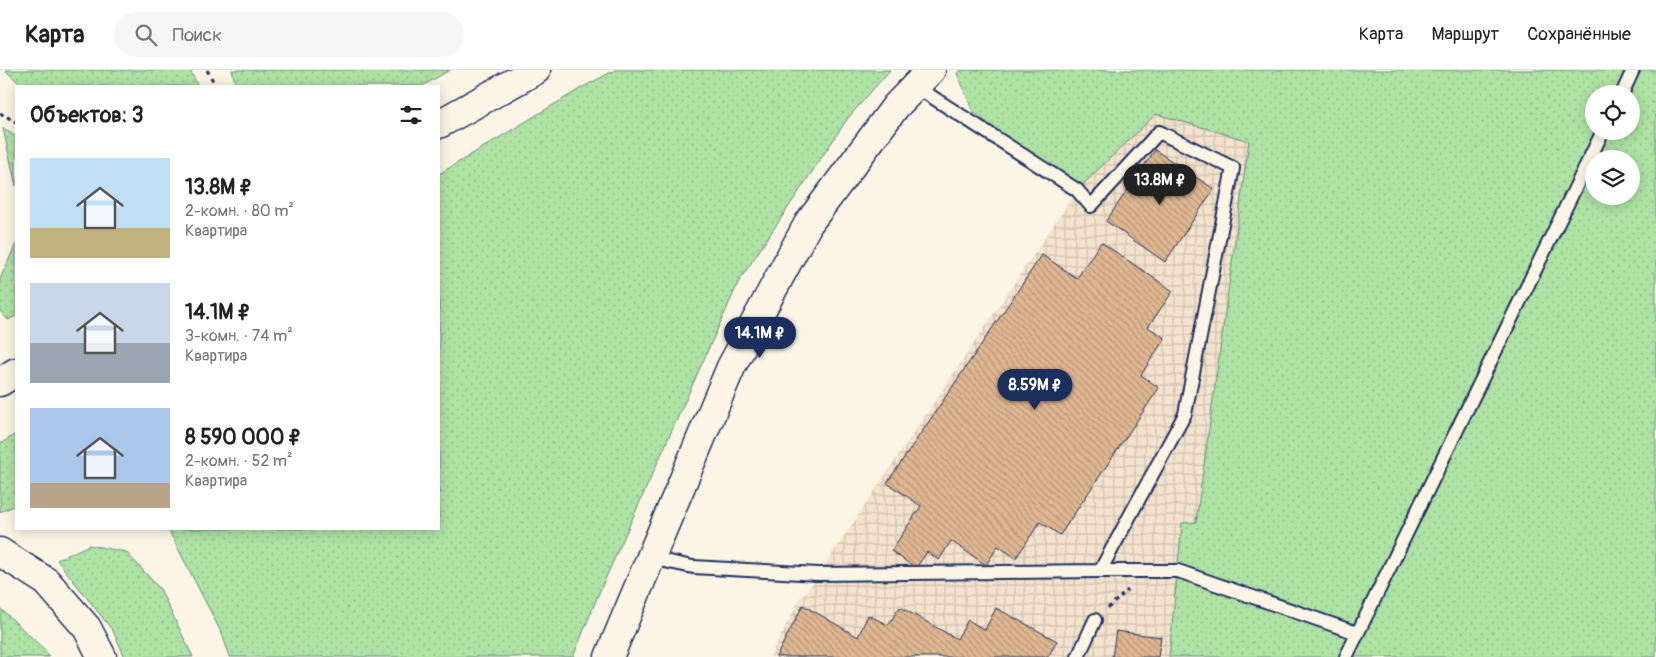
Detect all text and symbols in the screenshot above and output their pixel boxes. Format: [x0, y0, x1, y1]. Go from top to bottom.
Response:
search box [114, 12, 464, 57]
text: Карта [25, 20, 84, 49]
icon: search [132, 21, 160, 49]
text: Поиск [172, 23, 222, 47]
text: Карта [1359, 23, 1403, 46]
text: Маршрут [1431, 23, 1499, 46]
text: Сохранённые [1527, 23, 1631, 46]
map controls [1585, 85, 1640, 205]
button: locate [1585, 85, 1640, 140]
icon: filters [397, 101, 425, 129]
text: Объектов: 3 [30, 102, 144, 129]
button: layers [1585, 150, 1640, 205]
pin: 13.8M ₽ [1114, 164, 1206, 206]
text: 13.8M ₽ [1134, 170, 1186, 190]
text: 13.8M ₽ [185, 174, 252, 201]
icon: home [70, 178, 130, 238]
text: 2-комн. · 80 m² [185, 201, 294, 221]
text: Квартира [185, 221, 247, 241]
text: 14.1M ₽ [185, 299, 250, 326]
icon: home [70, 303, 130, 363]
pin: 14.1M ₽ [714, 316, 806, 359]
text: 14.1M ₽ [735, 323, 785, 343]
text: 3-комн. · 74 m² [185, 326, 293, 346]
text: Квартира [185, 346, 247, 366]
pin: 8.59M ₽ [989, 368, 1081, 411]
text: 8.59M ₽ [1008, 375, 1062, 395]
text: 8 590 000 ₽ [185, 424, 301, 451]
icon: home [70, 428, 130, 488]
text: 2-комн. · 52 m² [185, 451, 293, 471]
text: Квартира [185, 471, 247, 491]

